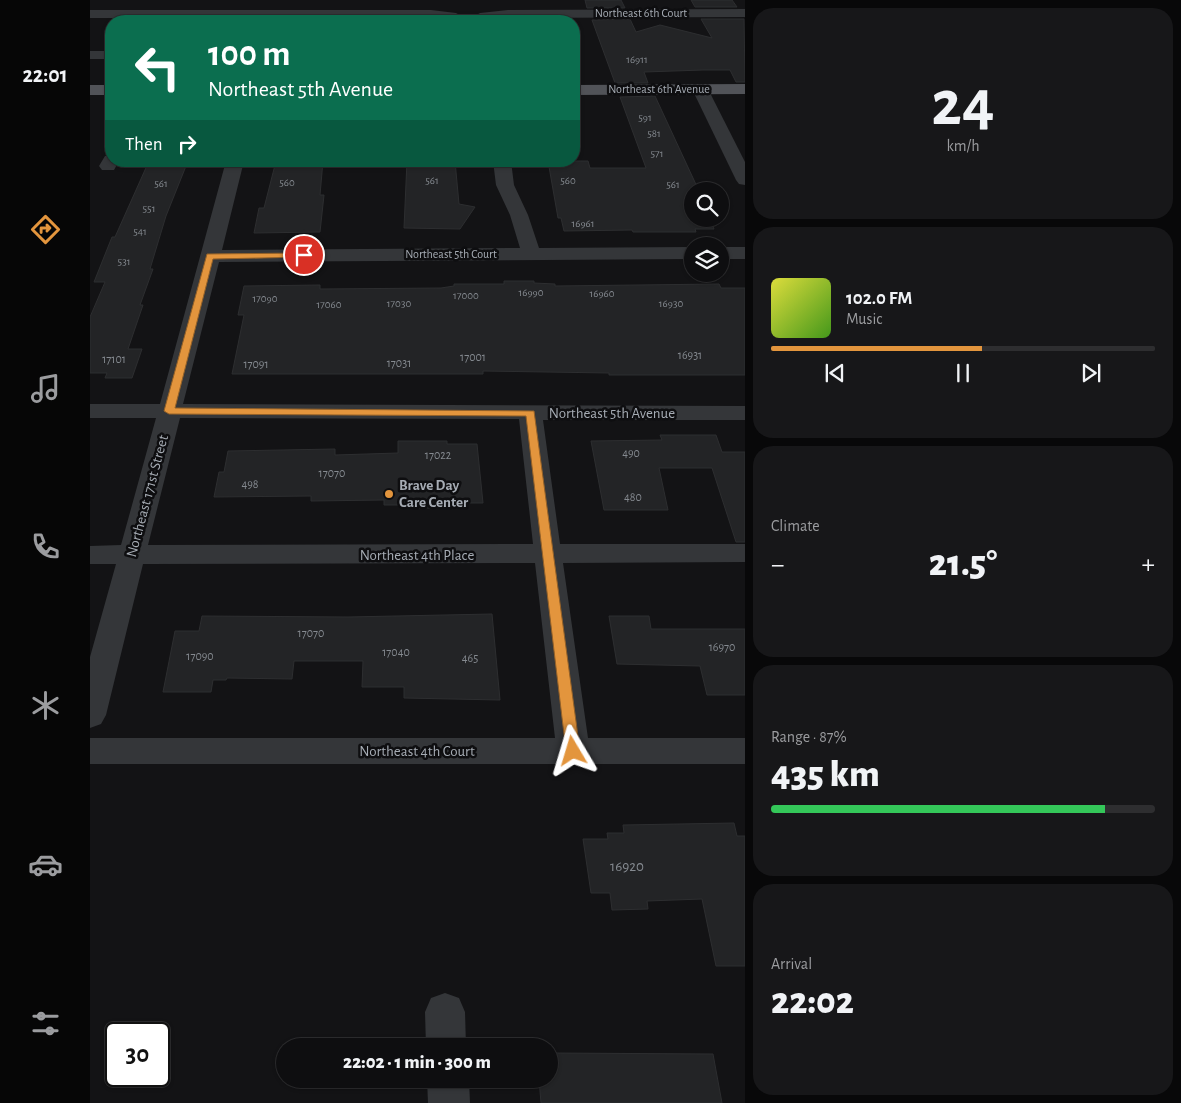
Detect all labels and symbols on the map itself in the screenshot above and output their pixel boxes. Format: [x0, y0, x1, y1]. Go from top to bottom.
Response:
street label: Northeast 6th Court [595, 7, 687, 19]
house number: 16911 [626, 54, 648, 65]
street label: Northeast 6th Avenue [608, 83, 710, 95]
house number: 591 [638, 112, 652, 123]
house number: 581 [647, 128, 661, 139]
house number: 571 [651, 148, 663, 159]
house number: 561 [425, 175, 439, 186]
house number: 560 [560, 175, 576, 186]
house number: 560 [279, 177, 295, 188]
house number: 561 [154, 178, 168, 189]
house number: 561 [666, 179, 680, 190]
house number: 551 [143, 203, 155, 214]
house number: 16961 [571, 218, 595, 229]
house number: 541 [133, 226, 147, 237]
pin [283, 234, 325, 276]
street label: Northeast 5th Court [405, 248, 497, 260]
house number: 531 [118, 256, 130, 267]
house number: 16990 [518, 287, 544, 298]
house number: 16960 [589, 288, 615, 299]
house number: 17000 [453, 290, 479, 301]
house number: 17090 [252, 293, 278, 304]
house number: 17030 [387, 298, 411, 309]
house number: 16930 [659, 298, 683, 309]
house number: 17060 [316, 299, 342, 310]
house number: 16931 [678, 349, 702, 361]
house number: 17001 [460, 351, 486, 363]
house number: 17101 [102, 353, 126, 365]
house number: 17031 [387, 357, 411, 369]
house number: 17091 [243, 358, 269, 370]
street label: Northeast 5th Avenue [549, 406, 675, 421]
street label: Northeast 171st Street [124, 433, 171, 559]
house number: 490 [622, 447, 640, 459]
house number: 17022 [425, 449, 452, 461]
house number: 17070 [319, 467, 345, 479]
house number: 498 [241, 478, 259, 490]
place label: Brave Day Care Center [399, 478, 469, 510]
marker: Brave Day Care Center [383, 488, 395, 500]
house number: 480 [624, 491, 642, 503]
street label: Northeast 4th Place [360, 548, 474, 563]
house number: 17070 [298, 627, 324, 639]
house number: 16970 [709, 641, 735, 653]
house number: 17040 [382, 646, 410, 658]
house number: 17090 [186, 650, 214, 662]
house number: 465 [462, 652, 478, 664]
position arrow [546, 724, 598, 776]
street label: Northeast 4th Court [359, 744, 475, 759]
house number: 16920 [610, 859, 644, 874]
speed limit sign: 30 [105, 1022, 170, 1087]

